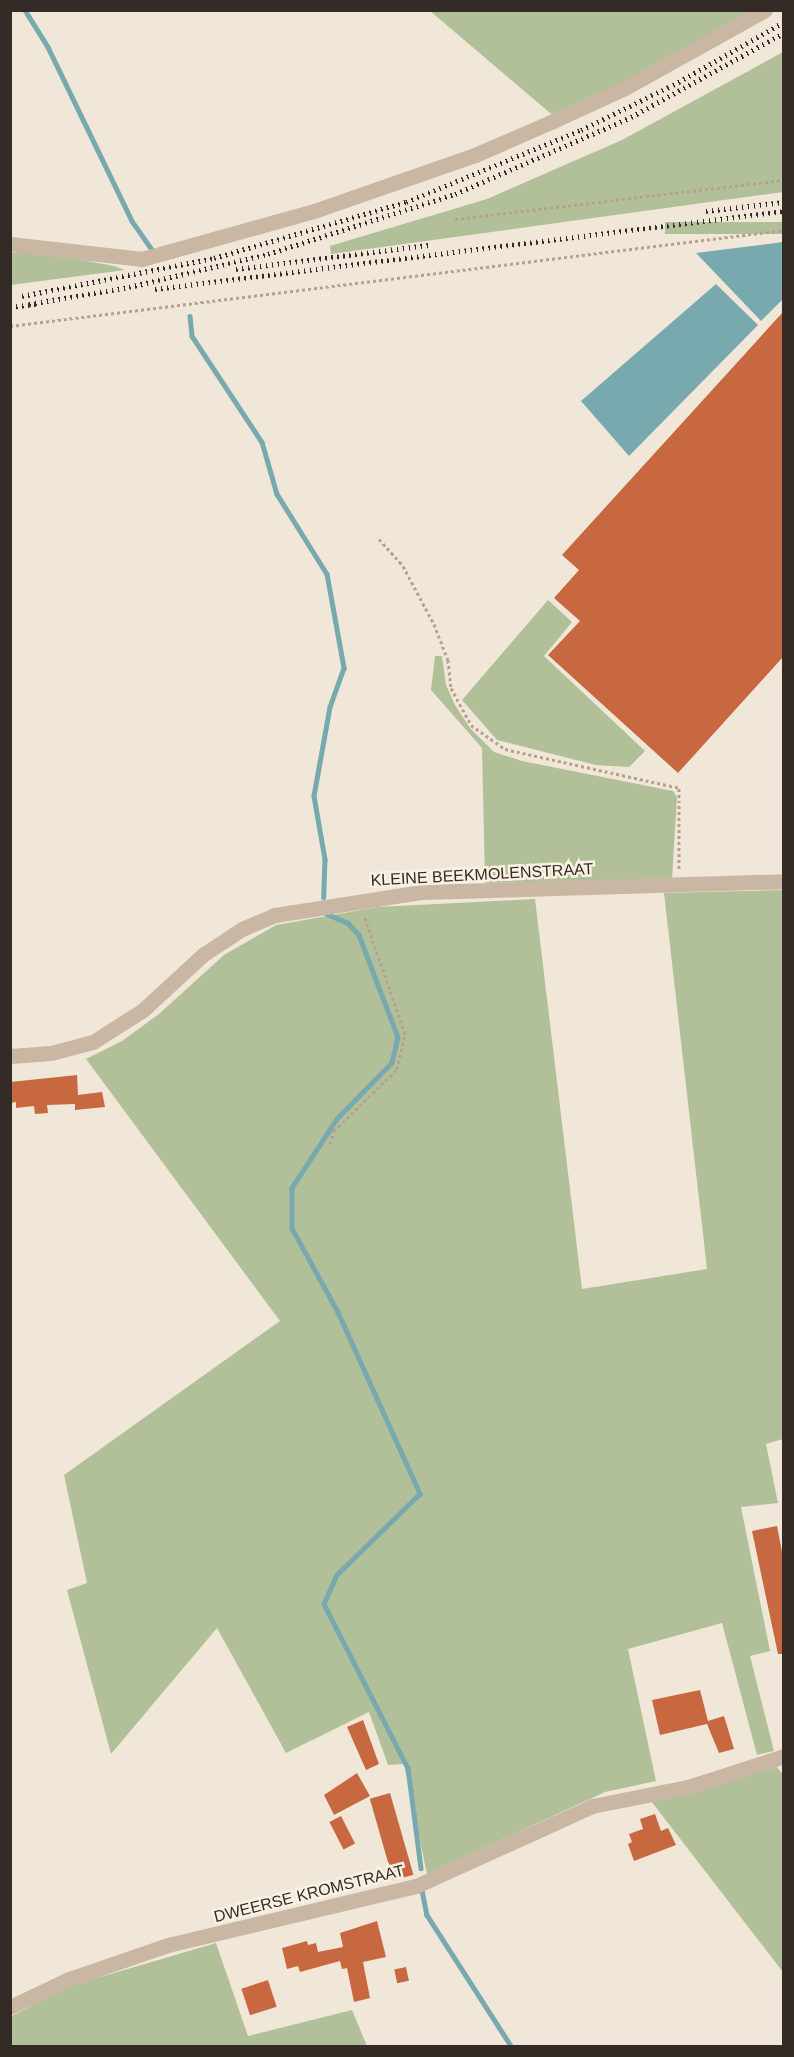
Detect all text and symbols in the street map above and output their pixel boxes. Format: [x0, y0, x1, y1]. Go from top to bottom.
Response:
street label: KLEINE BEEKMOLENSTRAAT [370, 860, 594, 890]
street label: DWEERSE KROMSTRAAT [212, 1861, 406, 1927]

